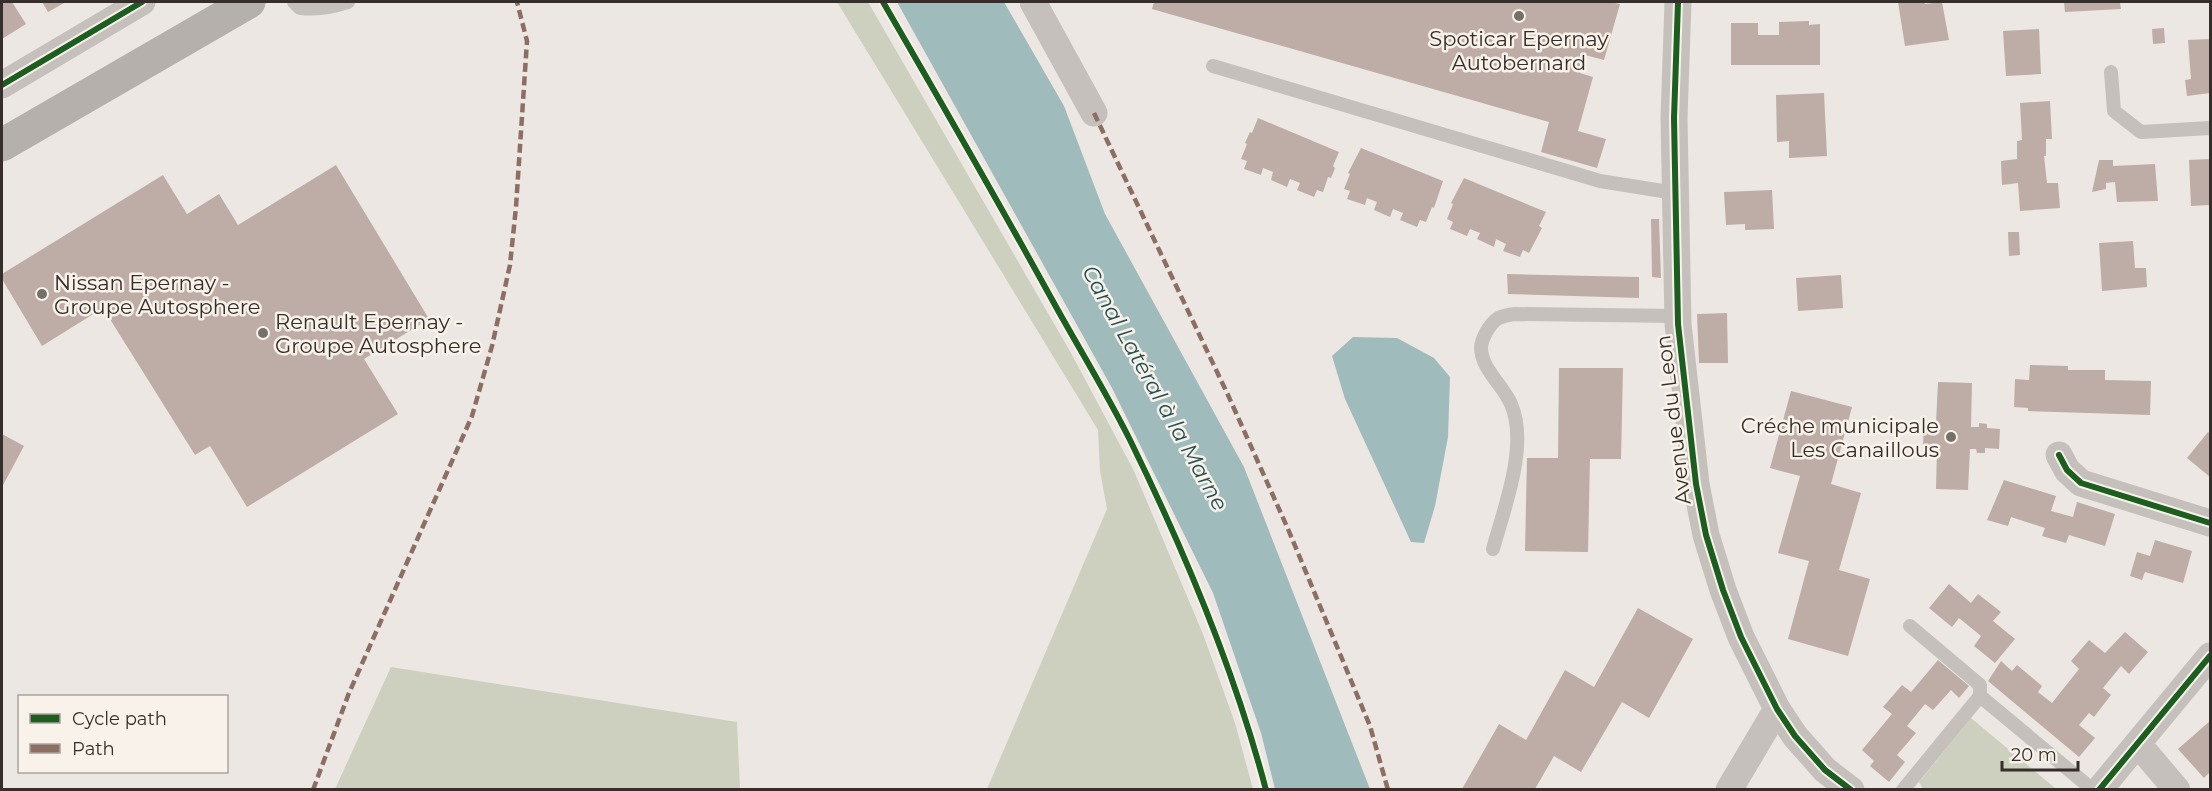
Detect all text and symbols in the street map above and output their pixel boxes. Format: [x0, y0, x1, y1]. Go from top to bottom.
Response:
marker: Spoticar Epernay Autobernard [1512, 9, 1526, 23]
place label: Spoticar Epernay Autobernard [1429, 26, 1609, 75]
water label: Canal Latéral à la Marne [1076, 261, 1234, 515]
place label: Nissan Epernay - Groupe Autosphere [54, 270, 261, 319]
marker: Nissan Epernay - Groupe Autosphere [35, 287, 49, 301]
place label: Renault Epernay - Groupe Autosphere [275, 309, 482, 358]
marker: Renault Epernay - Groupe Autosphere [256, 326, 270, 340]
street label: Avenue du Leon [1650, 334, 1696, 506]
place label: Créche municipale Les Canaillous [1741, 413, 1939, 462]
marker: Créche municipale Les Canaillous [1944, 430, 1958, 444]
legend [18, 695, 228, 773]
text: Cycle path [72, 708, 167, 730]
scale bar [2002, 734, 2078, 772]
text: Path [72, 738, 115, 760]
text: 20 m [2011, 744, 2057, 766]

